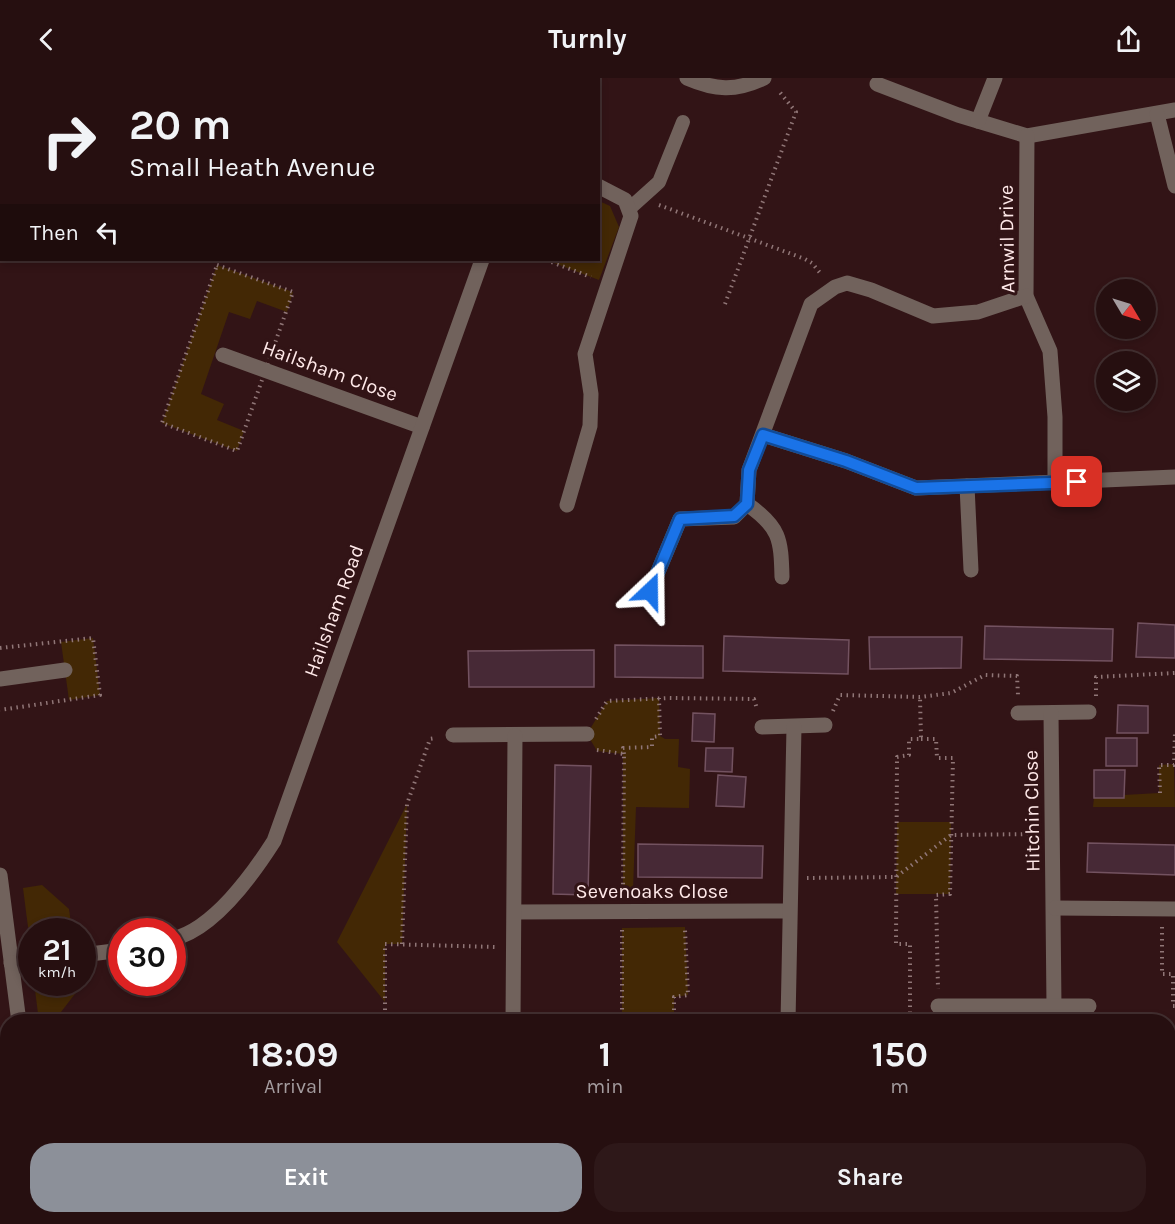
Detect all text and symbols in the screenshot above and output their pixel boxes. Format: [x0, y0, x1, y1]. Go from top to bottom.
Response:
icon: back [30, 23, 63, 56]
text: Turnly [548, 23, 627, 55]
icon: share [1112, 23, 1145, 56]
text: 20 m [129, 100, 231, 150]
icon: right [30, 102, 108, 180]
text: Small Heath Avenue [129, 151, 375, 183]
street label: Arnwil Drive [995, 185, 1019, 293]
icon: left [91, 216, 124, 249]
text: Then [30, 220, 79, 246]
north arrow [1096, 279, 1156, 339]
map controls [1096, 279, 1156, 411]
street label: Hailsham Close [259, 336, 401, 406]
button: layers [1096, 351, 1156, 411]
pin [1051, 456, 1102, 507]
icon: arrive [1060, 465, 1093, 498]
street label: Hailsham Road [299, 542, 369, 680]
position arrow [618, 559, 682, 623]
street label: Hitchin Close [1019, 750, 1045, 872]
street label: Sevenoaks Close [576, 880, 728, 903]
speed limit sign: 30 [108, 918, 186, 996]
text: 21 [43, 932, 71, 968]
text: km/h [38, 963, 76, 981]
text: 18:09 [248, 1033, 339, 1075]
text: 1 [599, 1033, 611, 1075]
text: 150 [871, 1033, 928, 1075]
text: Arrival [264, 1075, 323, 1098]
text: min [587, 1075, 623, 1098]
text: m [890, 1075, 909, 1098]
button: Exit [30, 1143, 582, 1212]
button: Share [594, 1143, 1146, 1212]

